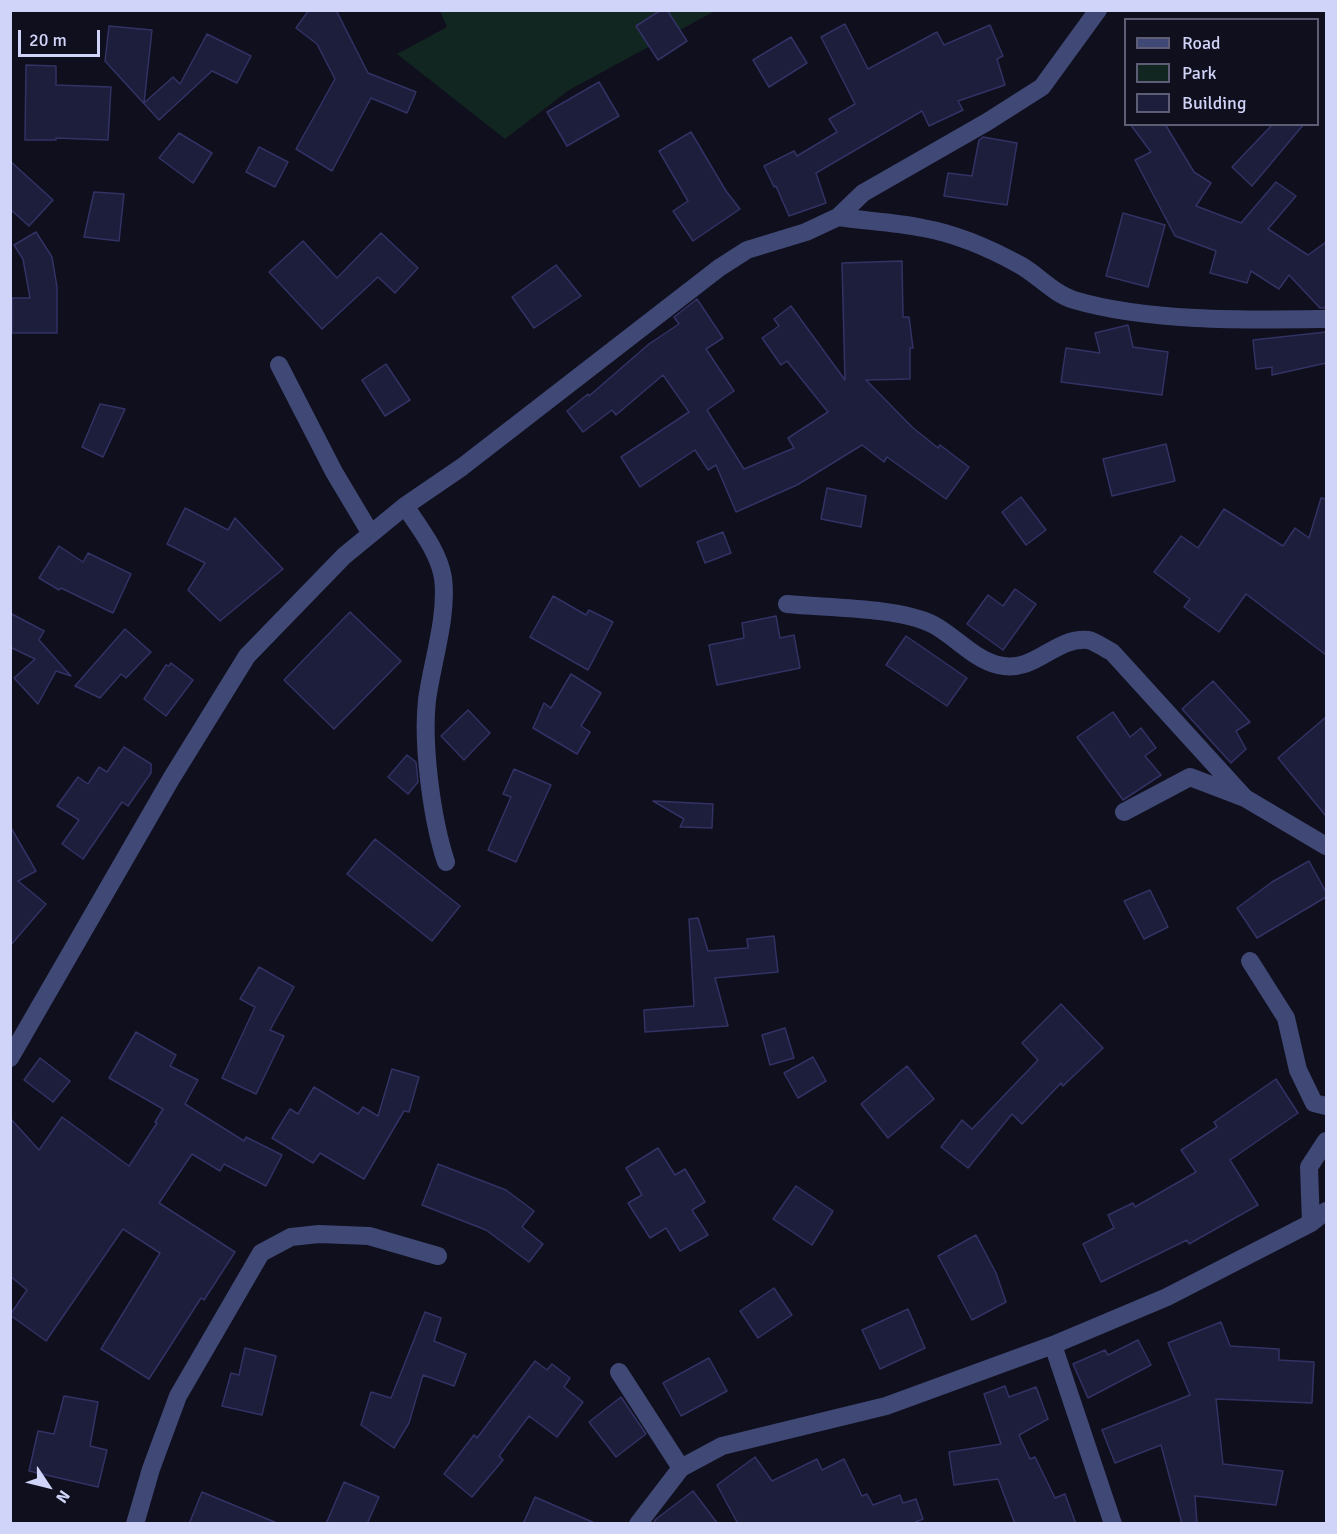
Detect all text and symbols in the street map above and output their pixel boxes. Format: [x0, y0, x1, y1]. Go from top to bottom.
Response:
scale bar [21, 18, 104, 56]
legend [1124, 18, 1319, 126]
text: 20 m [29, 29, 67, 51]
text: Road [1182, 32, 1221, 54]
text: Park [1182, 62, 1217, 84]
text: Building [1182, 92, 1246, 114]
north arrow [18, 1456, 78, 1516]
text: N [51, 1486, 74, 1507]

